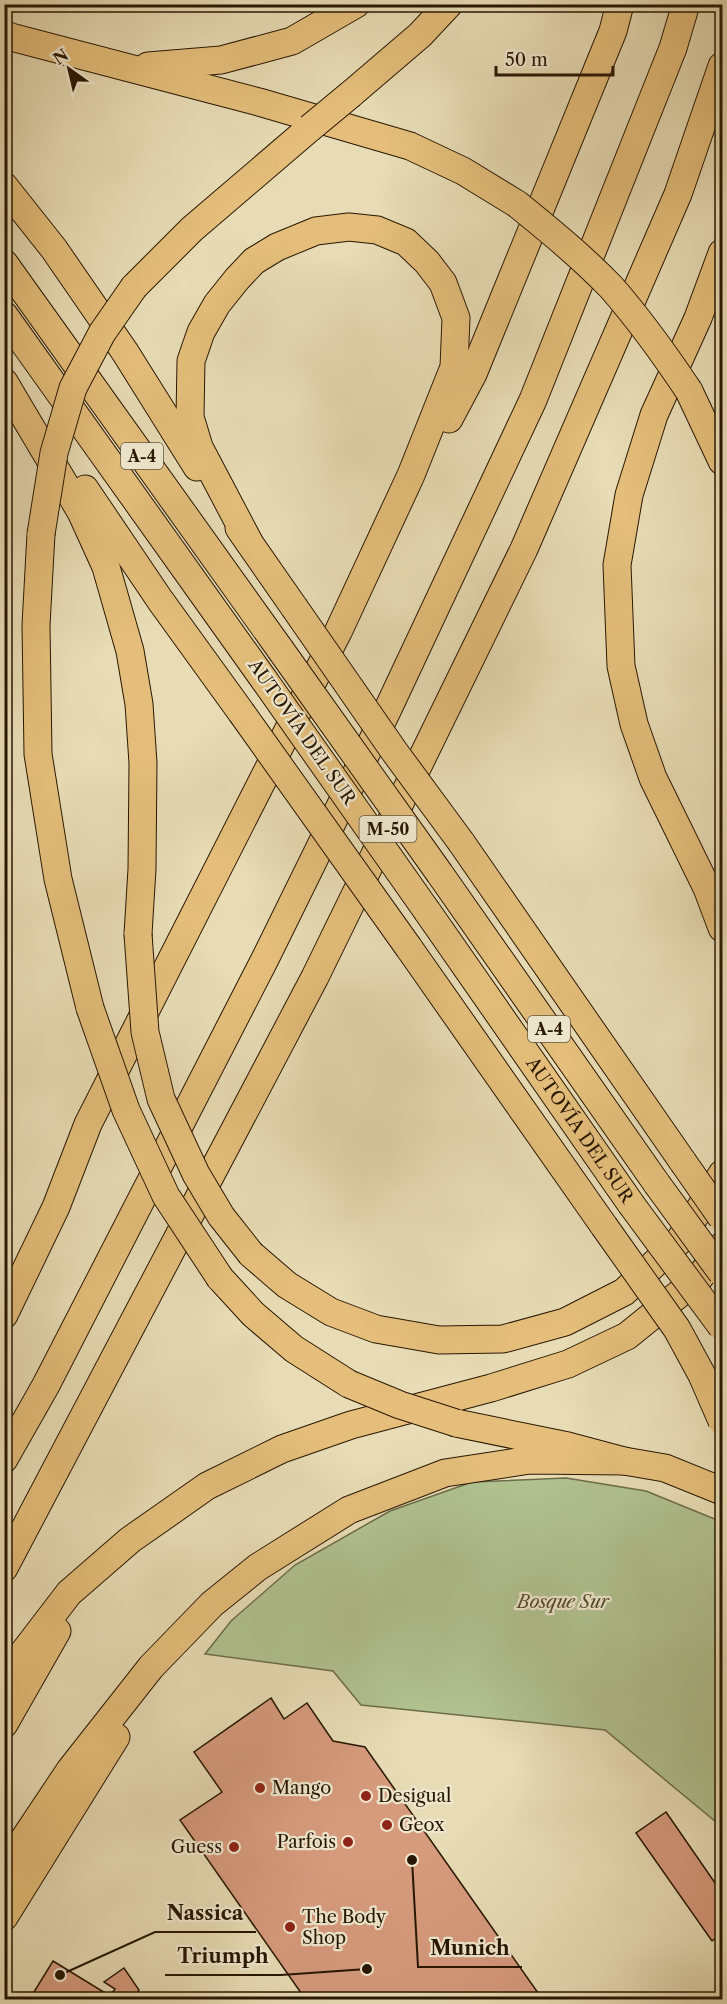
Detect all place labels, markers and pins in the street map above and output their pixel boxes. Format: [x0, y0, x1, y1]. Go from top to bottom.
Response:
place label: Mango [272, 1777, 331, 1799]
marker: Mango [253, 1781, 267, 1795]
place label: Desigual [378, 1785, 451, 1807]
marker: Desigual [359, 1789, 373, 1803]
place label: Geox [399, 1814, 445, 1836]
marker: Geox [380, 1818, 394, 1832]
place label: Parfois [277, 1831, 336, 1853]
marker: Parfois [341, 1835, 355, 1849]
place label: Guess [171, 1836, 222, 1858]
marker: Guess [227, 1840, 241, 1854]
callout: Nassica [155, 1894, 256, 1932]
place label: The Body Shop [302, 1906, 387, 1949]
marker: The Body Shop [283, 1920, 297, 1934]
callout: Munich [418, 1929, 522, 1967]
callout: Triumph [165, 1937, 281, 1975]

